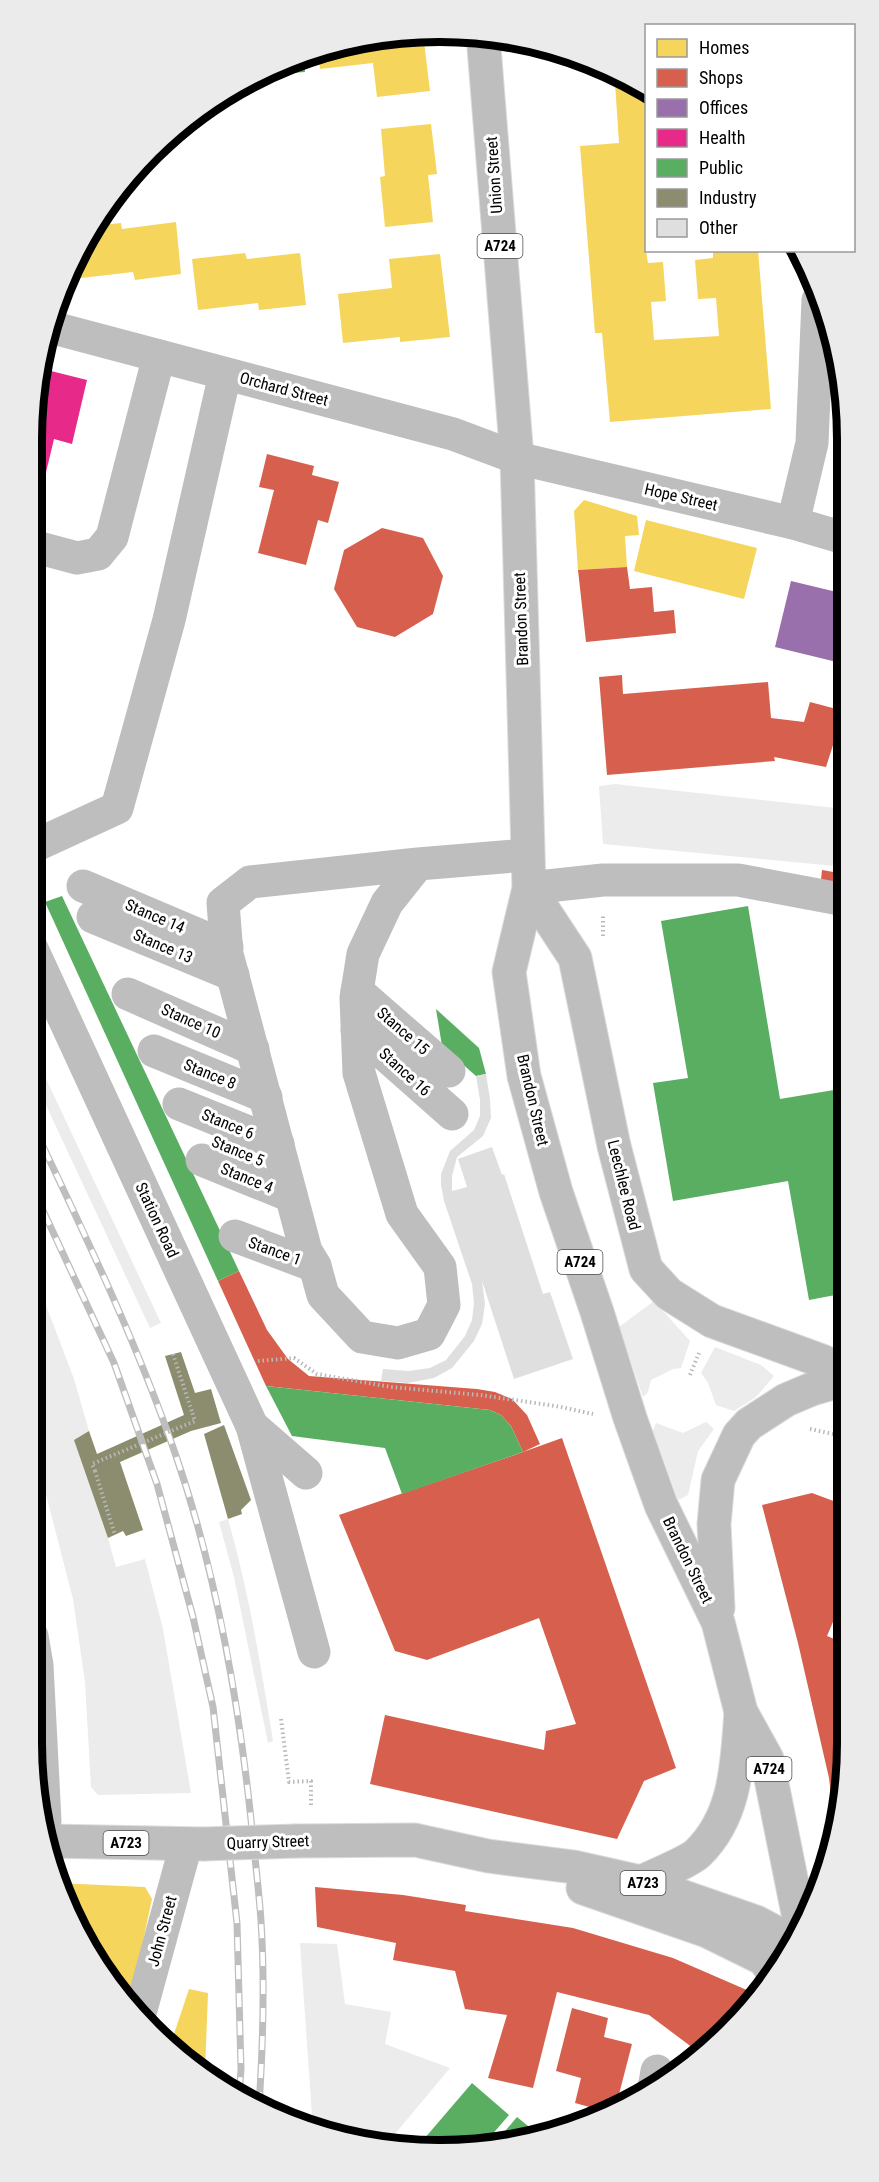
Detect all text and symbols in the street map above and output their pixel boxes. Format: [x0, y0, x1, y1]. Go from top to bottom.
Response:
legend [645, 24, 855, 252]
text: Homes [699, 37, 749, 58]
text: Shops [699, 67, 743, 88]
text: Offices [699, 97, 748, 118]
text: Health [699, 127, 745, 148]
street label: Union Street [482, 135, 506, 214]
text: Public [699, 157, 743, 178]
text: Industry [699, 187, 757, 208]
text: Other [699, 217, 738, 238]
road number: A724 [478, 234, 522, 258]
street label: Orchard Street [238, 368, 331, 410]
street label: Hope Street [643, 479, 720, 515]
street label: Brandon Street [510, 572, 532, 666]
street label: Stance 14 [122, 895, 188, 937]
street label: Stance 13 [130, 925, 196, 967]
street label: Stance 10 [158, 1000, 224, 1042]
street label: Stance 15 [373, 1003, 433, 1059]
street label: Stance 16 [375, 1044, 435, 1100]
street label: Brandon Street [513, 1052, 553, 1148]
street label: Stance 8 [181, 1055, 239, 1093]
street label: Stance 6 [199, 1105, 257, 1143]
street label: Stance 5 [209, 1132, 267, 1170]
street label: Leechlee Road [604, 1138, 644, 1232]
street label: Stance 4 [218, 1159, 276, 1197]
street label: Station Road [131, 1179, 183, 1261]
street label: Stance 1 [246, 1233, 304, 1269]
road number: A724 [558, 1250, 602, 1274]
street label: Brandon Street [659, 1514, 717, 1606]
road number: A724 [746, 1757, 792, 1781]
road number: A723 [104, 1831, 148, 1855]
street label: Quarry Street [226, 1831, 310, 1853]
road number: A723 [620, 1871, 666, 1895]
street label: John Street [143, 1893, 181, 1968]

